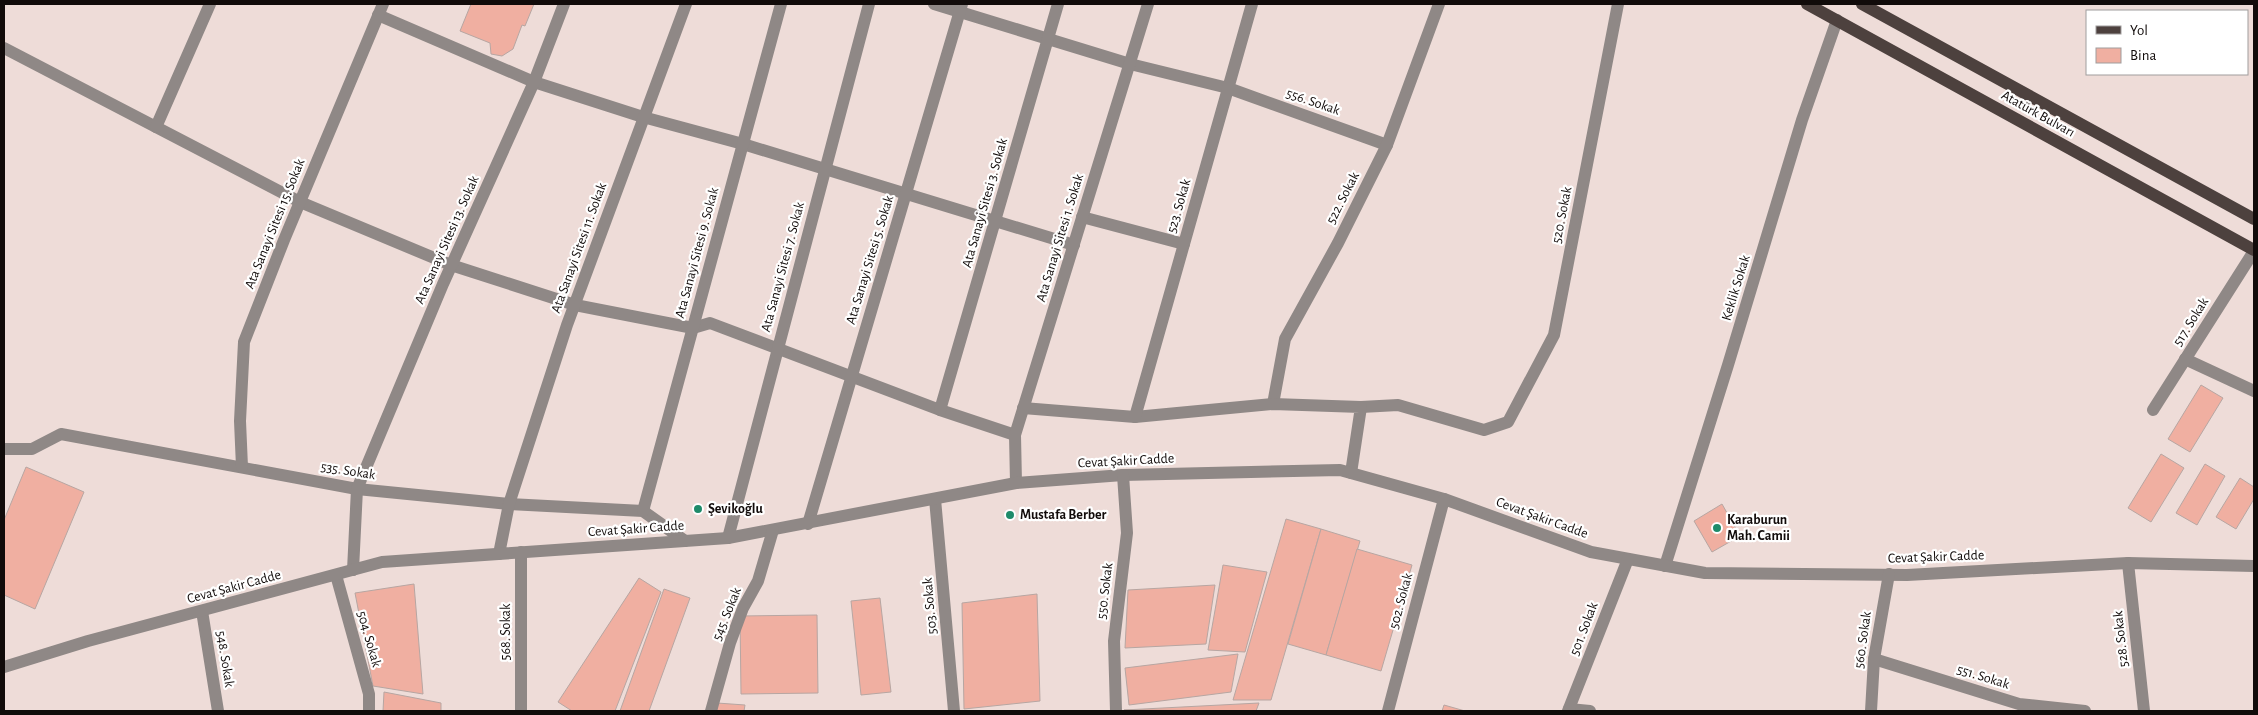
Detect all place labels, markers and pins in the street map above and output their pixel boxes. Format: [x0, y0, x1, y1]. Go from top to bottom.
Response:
place label: Şevikoğlu [708, 502, 764, 516]
marker: Şevikoğlu [692, 503, 704, 515]
place label: Mustafa Berber [1020, 508, 1107, 522]
marker: Mustafa Berber [1004, 509, 1016, 521]
place label: Karaburun Mah. Camii [1727, 513, 1790, 543]
marker: Karaburun Mah. Camii [1711, 522, 1723, 534]

